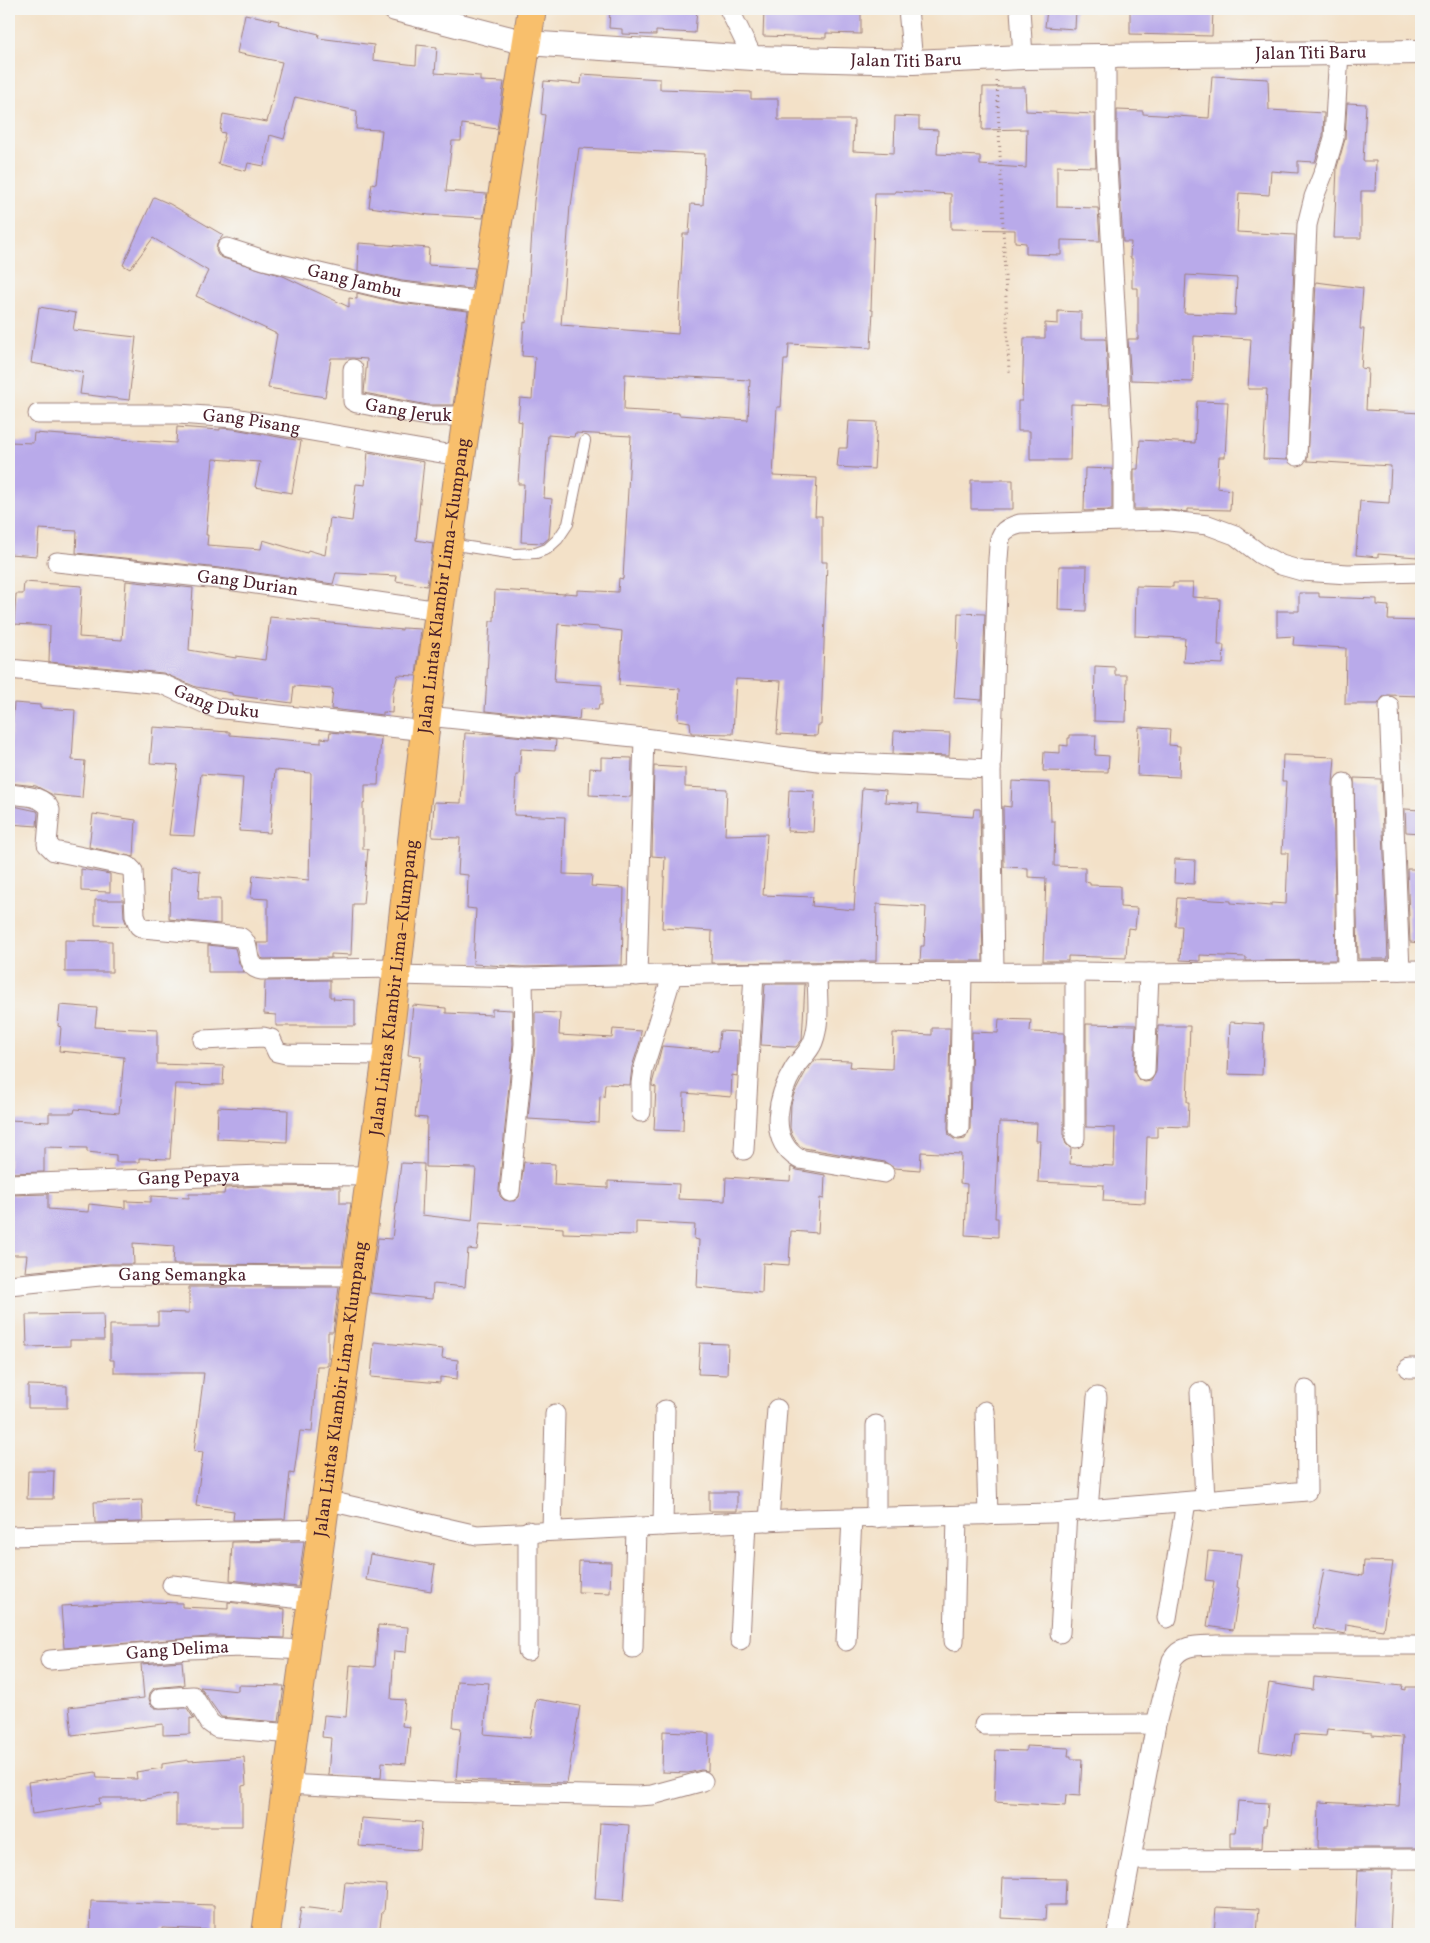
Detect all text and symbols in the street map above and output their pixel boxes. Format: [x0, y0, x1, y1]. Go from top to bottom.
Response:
street label: Jalan Titi Baru [1255, 40, 1367, 67]
street label: Jalan Titi Baru [850, 47, 962, 75]
street label: Gang Jambu [305, 258, 404, 305]
street label: Gang Jeruk [363, 392, 452, 429]
street label: Gang Pisang [202, 403, 302, 441]
street label: Jalan Lintas Klambir Lima–Klumpang [412, 436, 476, 735]
street label: Gang Durian [196, 564, 300, 603]
street label: Gang Duku [169, 678, 261, 725]
street label: Jalan Lintas Klambir Lima–Klumpang [363, 838, 425, 1137]
street label: Gang Pepaya [138, 1163, 240, 1192]
street label: Jalan Lintas Klambir Lima–Klumpang [308, 1240, 374, 1539]
street label: Gang Semangka [119, 1263, 247, 1288]
street label: Gang Delima [125, 1635, 230, 1666]

